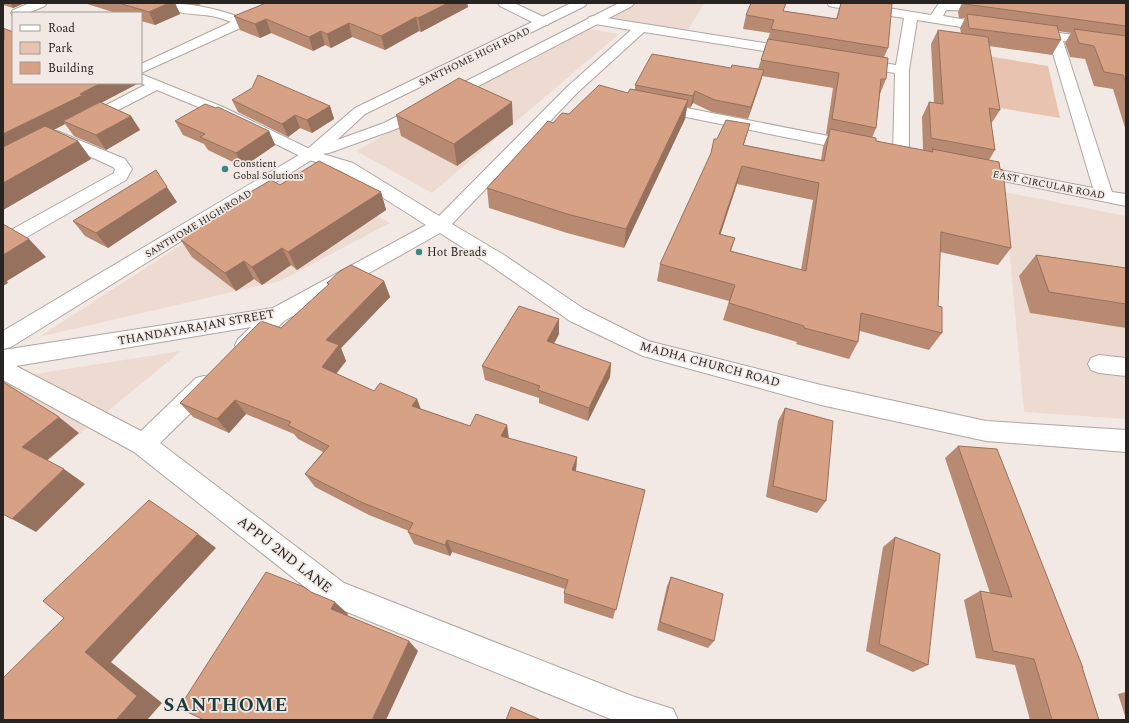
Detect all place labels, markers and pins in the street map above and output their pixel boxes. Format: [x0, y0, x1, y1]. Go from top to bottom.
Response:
place label: Constient Gobal Solutions [233, 156, 304, 184]
marker: Constient Gobal Solutions [220, 164, 230, 174]
place label: Hot Breads [427, 243, 487, 262]
marker: Hot Breads [414, 247, 424, 257]

